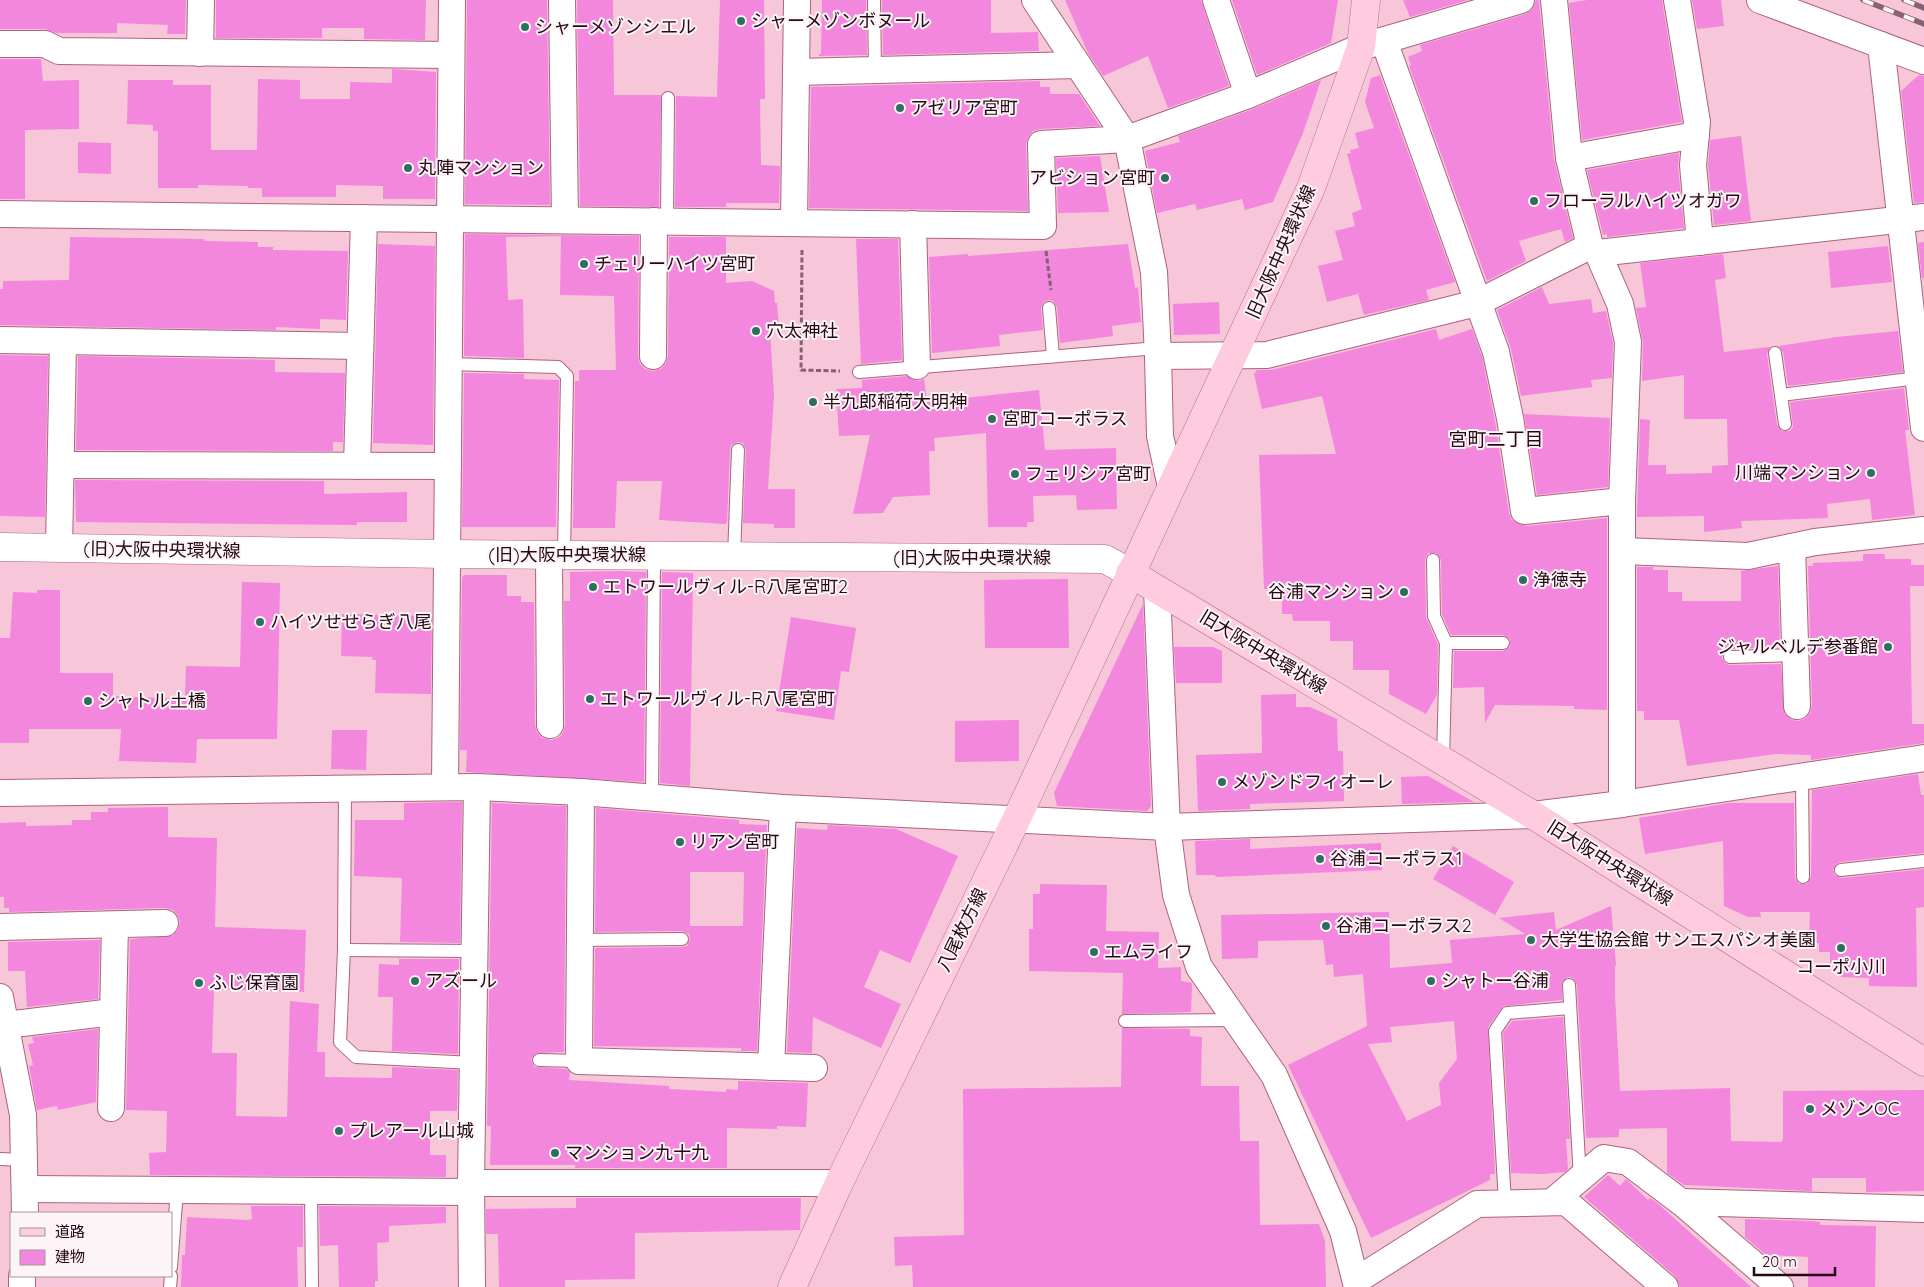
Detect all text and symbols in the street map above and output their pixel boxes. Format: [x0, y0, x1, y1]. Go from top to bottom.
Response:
place label: シャーメゾンボヌール [751, 9, 930, 32]
place label: シャーメゾンシエル [535, 15, 696, 38]
marker: シャーメゾンボヌール [735, 15, 747, 27]
marker: シャーメゾンシエル [519, 21, 531, 33]
place label: アゼリア宮町 [910, 96, 1018, 119]
marker: アゼリア宮町 [894, 102, 906, 114]
place label: 丸陣マンション [418, 156, 544, 179]
marker: 丸陣マンション [402, 162, 414, 174]
place label: アビション宮町 [1029, 166, 1155, 189]
marker: アビション宮町 [1159, 172, 1171, 184]
street label: 旧大阪中央環状線 [1241, 181, 1320, 322]
place label: フローラルハイツオガワ [1544, 189, 1742, 212]
marker: フローラルハイツオガワ [1528, 195, 1540, 207]
place label: チェリーハイツ宮町 [594, 252, 755, 275]
marker: チェリーハイツ宮町 [578, 258, 590, 270]
place label: 穴太神社 [766, 319, 838, 342]
marker: 穴太神社 [750, 325, 762, 337]
place label: 半九郎稲荷大明神 [823, 390, 967, 413]
marker: 半九郎稲荷大明神 [807, 396, 819, 408]
place label: 宮町コーポラス [1002, 407, 1128, 430]
marker: 宮町コーポラス [986, 413, 998, 425]
district label: 宮町二丁目 [1448, 427, 1544, 451]
place label: 川端マンション [1735, 461, 1861, 484]
place label: フェリシア宮町 [1025, 462, 1151, 485]
marker: 川端マンション [1865, 467, 1877, 479]
marker: フェリシア宮町 [1009, 468, 1021, 480]
street label: (旧)大阪中央環状線 [83, 537, 241, 562]
street label: (旧)大阪中央環状線 [488, 543, 646, 566]
street label: (旧)大阪中央環状線 [893, 546, 1051, 569]
place label: 浄徳寺 [1533, 568, 1587, 591]
marker: 浄徳寺 [1517, 574, 1529, 586]
place label: エトワールヴィル-R八尾宮町2 [603, 575, 848, 598]
place label: 谷浦マンション [1268, 580, 1394, 603]
marker: エトワールヴィル-R八尾宮町2 [587, 581, 599, 593]
marker: 谷浦マンション [1398, 586, 1410, 598]
street label: 旧大阪中央環状線 [1196, 605, 1331, 699]
place label: ハイツせせらぎ八尾 [270, 610, 432, 633]
marker: ハイツせせらぎ八尾 [254, 616, 266, 628]
place label: ジャルベルデ参番館 [1717, 635, 1878, 658]
marker: ジャルベルデ参番館 [1882, 641, 1894, 653]
place label: エトワールヴィル-R八尾宮町 [600, 687, 835, 710]
place label: シャトル土橋 [98, 689, 206, 712]
marker: エトワールヴィル-R八尾宮町 [584, 693, 596, 705]
marker: シャトル土橋 [82, 695, 94, 707]
place label: メゾンドフィオーレ [1232, 770, 1394, 793]
marker: メゾンドフィオーレ [1216, 776, 1228, 788]
street label: 旧大阪中央環状線 [1543, 815, 1677, 910]
place label: リアン宮町 [690, 830, 779, 853]
marker: リアン宮町 [674, 836, 686, 848]
place label: 谷浦コーポラス1 [1330, 847, 1462, 870]
marker: 谷浦コーポラス1 [1314, 853, 1326, 865]
street label: 八尾枚方線 [931, 884, 992, 975]
place label: 谷浦コーポラス2 [1336, 914, 1472, 937]
marker: 谷浦コーポラス2 [1320, 920, 1332, 932]
place label: 大学生協会館 サンエスパシオ美園 [1541, 928, 1816, 951]
marker: 大学生協会館 サンエスパシオ美園 [1525, 934, 1537, 946]
place label: エムライフ [1104, 940, 1193, 963]
marker: コーポ小川 [1835, 942, 1847, 954]
marker: エムライフ [1088, 946, 1100, 958]
place label: コーポ小川 [1796, 955, 1886, 978]
place label: アズール [425, 969, 497, 992]
place label: シャトー谷浦 [1441, 969, 1549, 992]
place label: ふじ保育園 [209, 971, 299, 994]
marker: アズール [409, 975, 421, 987]
marker: シャトー谷浦 [1425, 975, 1437, 987]
marker: ふじ保育園 [193, 977, 205, 989]
place label: メゾンOC [1820, 1097, 1900, 1120]
marker: メゾンOC [1804, 1103, 1816, 1115]
place label: プレアール山城 [349, 1119, 474, 1142]
marker: プレアール山城 [333, 1125, 345, 1137]
place label: マンション九十九 [565, 1141, 709, 1164]
marker: マンション九十九 [549, 1147, 561, 1159]
legend [10, 1212, 172, 1277]
text: 道路 [55, 1222, 85, 1241]
scale bar [1754, 1244, 1835, 1276]
text: 建物 [55, 1247, 85, 1266]
text: 20 m [1762, 1252, 1797, 1271]

